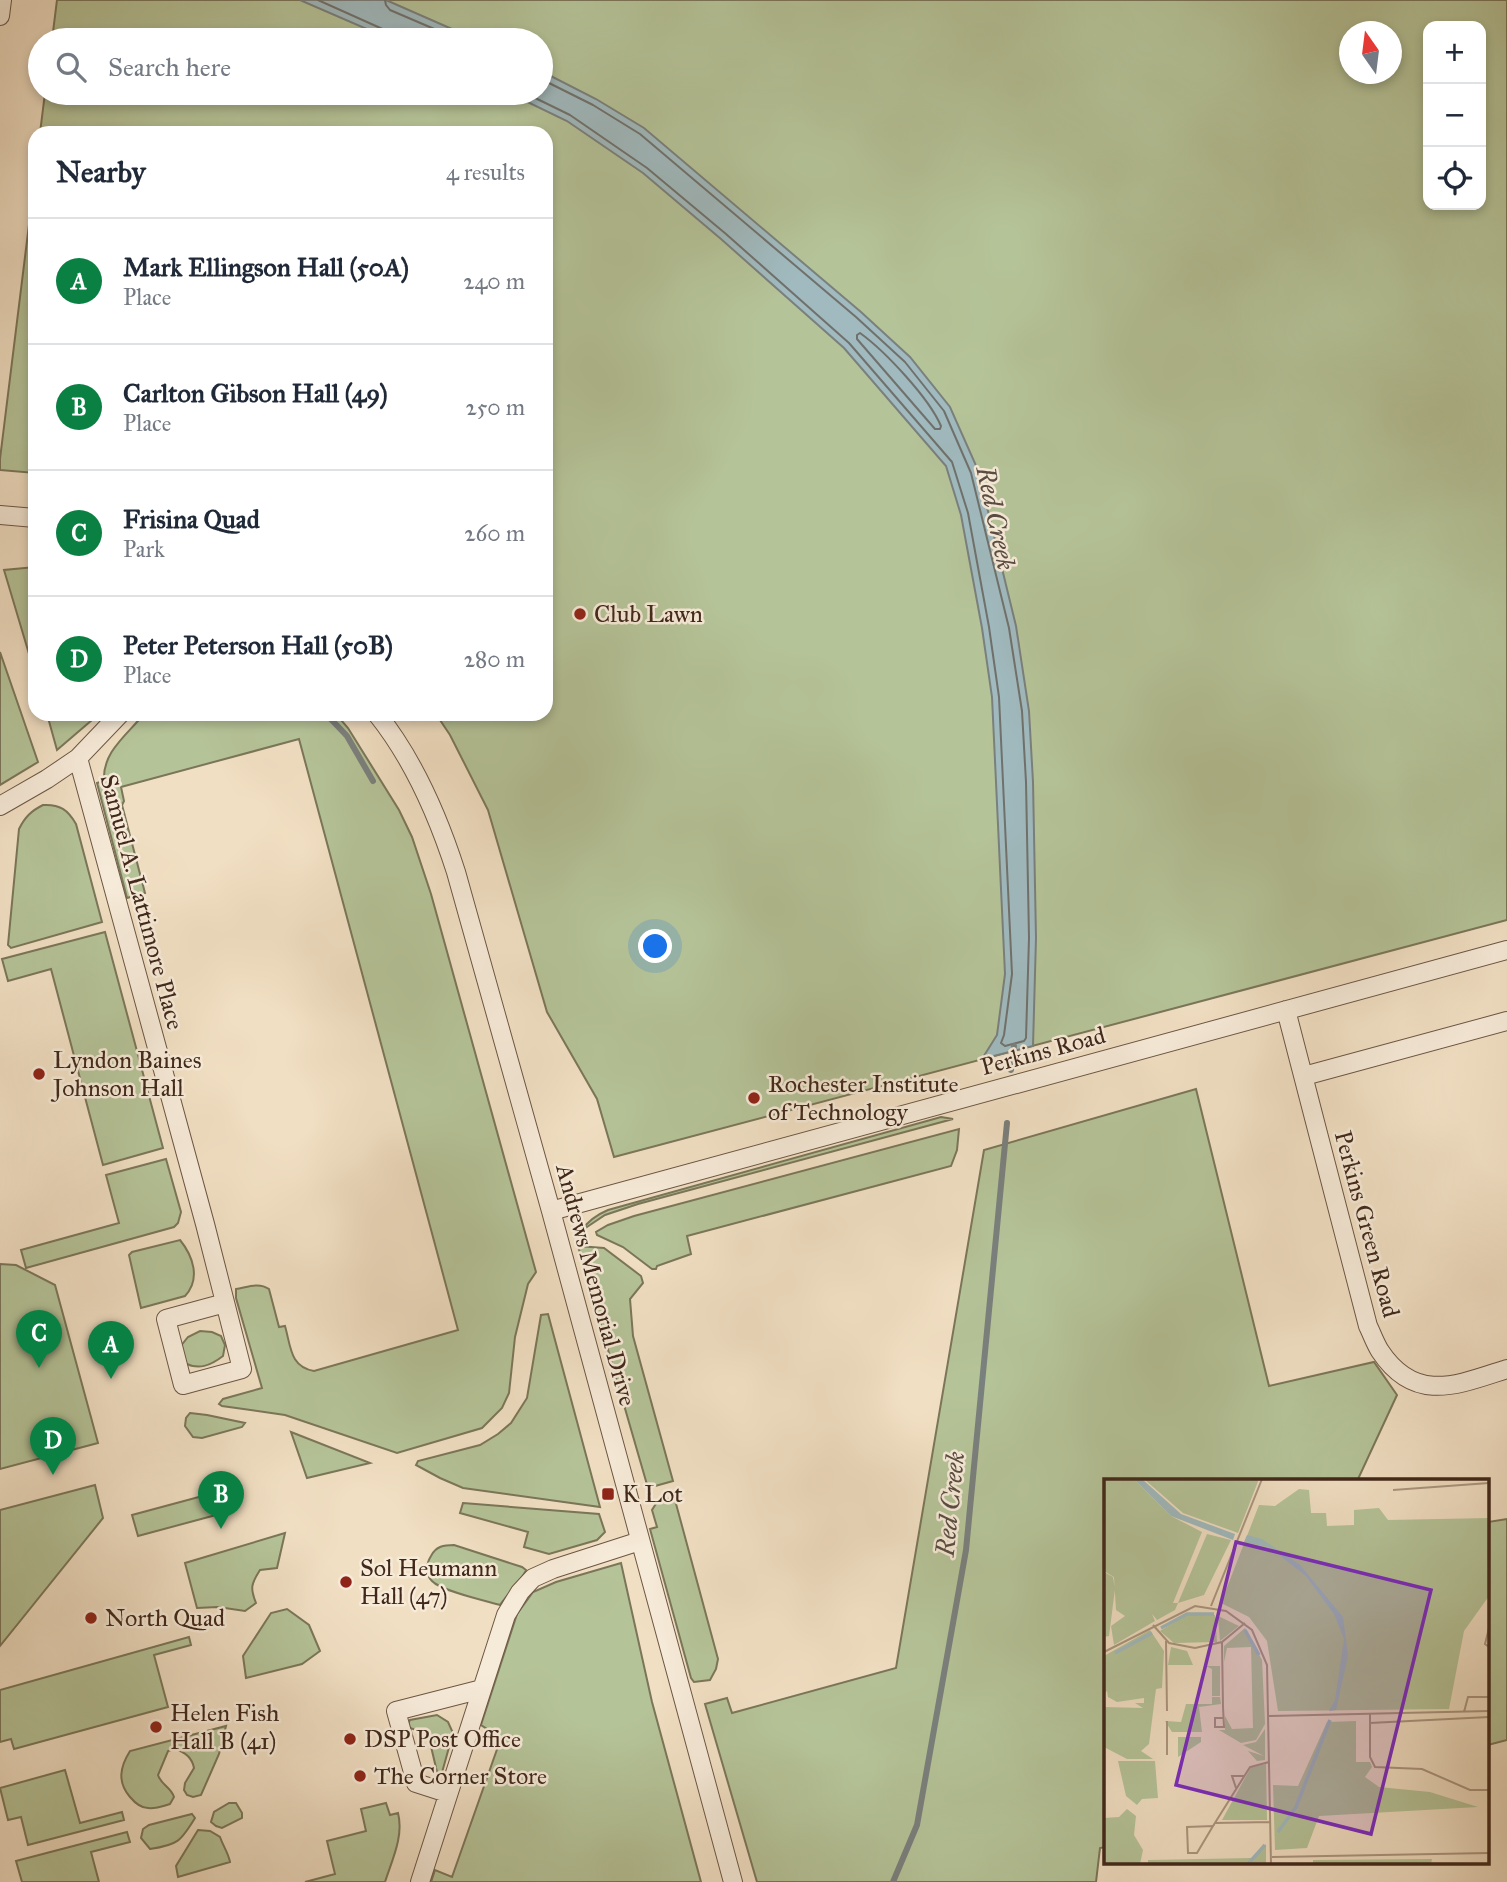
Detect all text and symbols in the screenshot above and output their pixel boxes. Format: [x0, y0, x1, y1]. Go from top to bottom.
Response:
north arrow [1339, 21, 1402, 84]
map controls [1423, 21, 1486, 210]
button: + [1423, 21, 1486, 84]
search box [28, 28, 553, 105]
icon: search [52, 48, 90, 86]
text: Search here [108, 51, 231, 83]
button: − [1423, 84, 1486, 147]
button: locate [1423, 147, 1486, 210]
text: Nearby [56, 154, 146, 190]
text: 4 results [446, 158, 525, 186]
text: Mark Ellingson Hall (50A) [123, 251, 409, 283]
text: A [71, 267, 87, 295]
text: 240 m [463, 267, 525, 295]
text: Place [123, 283, 171, 311]
text: Carlton Gibson Hall (49) [123, 377, 388, 409]
text: B [71, 393, 87, 421]
text: 250 m [465, 393, 525, 421]
text: Place [123, 409, 171, 437]
water label: Red Creek [969, 462, 1023, 573]
text: Frisina Quad [123, 503, 260, 535]
text: C [71, 519, 87, 547]
text: 260 m [464, 519, 525, 547]
text: Park [123, 535, 165, 563]
place label: Club Lawn [594, 599, 703, 629]
marker: Club Lawn [572, 606, 588, 622]
text: Peter Peterson Hall (50B) [123, 629, 393, 661]
text: D [70, 645, 88, 673]
text: 280 m [464, 645, 525, 673]
text: Place [123, 661, 171, 689]
street label: Samuel A. Lattimore Place [93, 771, 191, 1033]
your location [638, 929, 672, 963]
street label: Perkins Road [977, 1020, 1109, 1082]
place label: Lyndon Baines Johnson Hall [50, 1045, 202, 1103]
marker: Lyndon Baines Johnson Hall [31, 1066, 47, 1082]
place label: Rochester Institute of Technology [768, 1069, 959, 1127]
marker: Rochester Institute of Technology [746, 1090, 762, 1106]
street label: Perkins Green Road [1328, 1127, 1406, 1321]
street label: Andrews Memorial Drive [549, 1160, 643, 1409]
pin: C [16, 1310, 62, 1368]
pin: A [88, 1321, 134, 1379]
pin: D [30, 1417, 76, 1475]
water label: Red Creek [928, 1450, 971, 1559]
pin: B [198, 1471, 244, 1529]
place label: K Lot [622, 1479, 683, 1509]
inset map [1104, 1479, 1490, 1864]
marker: K Lot [600, 1486, 616, 1502]
place label: Sol Heumann Hall (47) [360, 1553, 497, 1611]
marker: Sol Heumann Hall (47) [338, 1574, 354, 1590]
place label: North Quad [105, 1603, 225, 1633]
marker: North Quad [83, 1610, 99, 1626]
place label: Helen Fish Hall B (41) [170, 1698, 279, 1756]
marker: Helen Fish Hall B (41) [148, 1719, 164, 1735]
place label: DSP Post Office [364, 1724, 521, 1754]
marker: DSP Post Office [342, 1731, 358, 1747]
place label: The Corner Store [374, 1761, 547, 1791]
marker: The Corner Store [352, 1768, 368, 1784]

